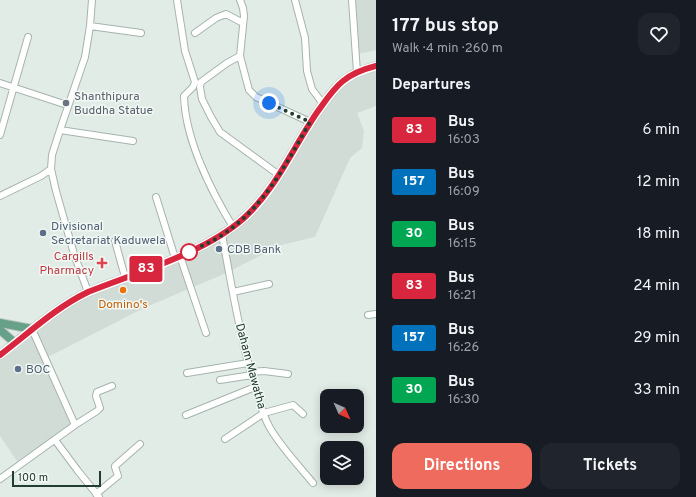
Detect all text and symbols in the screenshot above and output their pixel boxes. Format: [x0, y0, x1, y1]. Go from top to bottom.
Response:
button: heart [638, 13, 680, 55]
text: 177 bus stop [392, 14, 499, 38]
text: Walk · 4 min · 260 m [392, 41, 503, 57]
text: Departures [392, 76, 471, 95]
place label: Shanthipura Buddha Statue [74, 89, 153, 119]
your location [259, 93, 279, 113]
marker: Shanthipura Buddha Statue [61, 98, 71, 108]
text: Bus [448, 113, 475, 132]
text: 83 [405, 121, 423, 138]
text: 6 min [643, 121, 680, 140]
text: 16:03 [448, 132, 480, 148]
text: Bus [448, 165, 475, 184]
text: 157 [403, 173, 425, 190]
text: 12 min [637, 173, 680, 192]
text: 16:09 [448, 184, 480, 200]
text: Bus [448, 217, 475, 236]
place label: Divisional Secretariat Kaduwela [51, 219, 166, 249]
text: 30 [405, 225, 423, 242]
text: 18 min [637, 225, 680, 244]
marker: Divisional Secretariat Kaduwela [38, 228, 48, 238]
text: 16:15 [448, 236, 476, 252]
place label: CDB Bank [227, 242, 281, 258]
unlabelled marker [180, 243, 198, 261]
marker: CDB Bank [214, 244, 224, 254]
place label: Cargills Pharmacy [39, 249, 94, 279]
line badge: 83 [128, 256, 164, 282]
marker: Cargills Pharmacy [97, 258, 107, 268]
text: 83 [137, 260, 155, 277]
text: Bus [448, 269, 475, 288]
text: 83 [405, 277, 423, 294]
text: 24 min [633, 277, 680, 296]
marker: Domino's [118, 285, 128, 295]
text: 16:21 [448, 288, 476, 304]
place label: Domino's [98, 297, 148, 313]
text: Bus [448, 321, 475, 340]
street label: Daham Mawatha [231, 322, 269, 411]
text: 157 [403, 329, 425, 346]
text: 29 min [633, 329, 680, 348]
text: 16:26 [448, 340, 479, 356]
place label: BOC [26, 362, 51, 378]
marker: BOC [13, 364, 23, 374]
text: Bus [448, 373, 475, 392]
text: 30 [405, 381, 423, 398]
text: 33 min [633, 381, 680, 400]
north arrow [320, 389, 364, 433]
map controls [320, 389, 364, 485]
text: 16:30 [448, 392, 480, 408]
button: layers [320, 441, 364, 485]
button: Directions [392, 443, 532, 489]
button: Tickets [540, 443, 680, 489]
scale bar [12, 469, 101, 488]
text: 100 m [18, 471, 48, 485]

